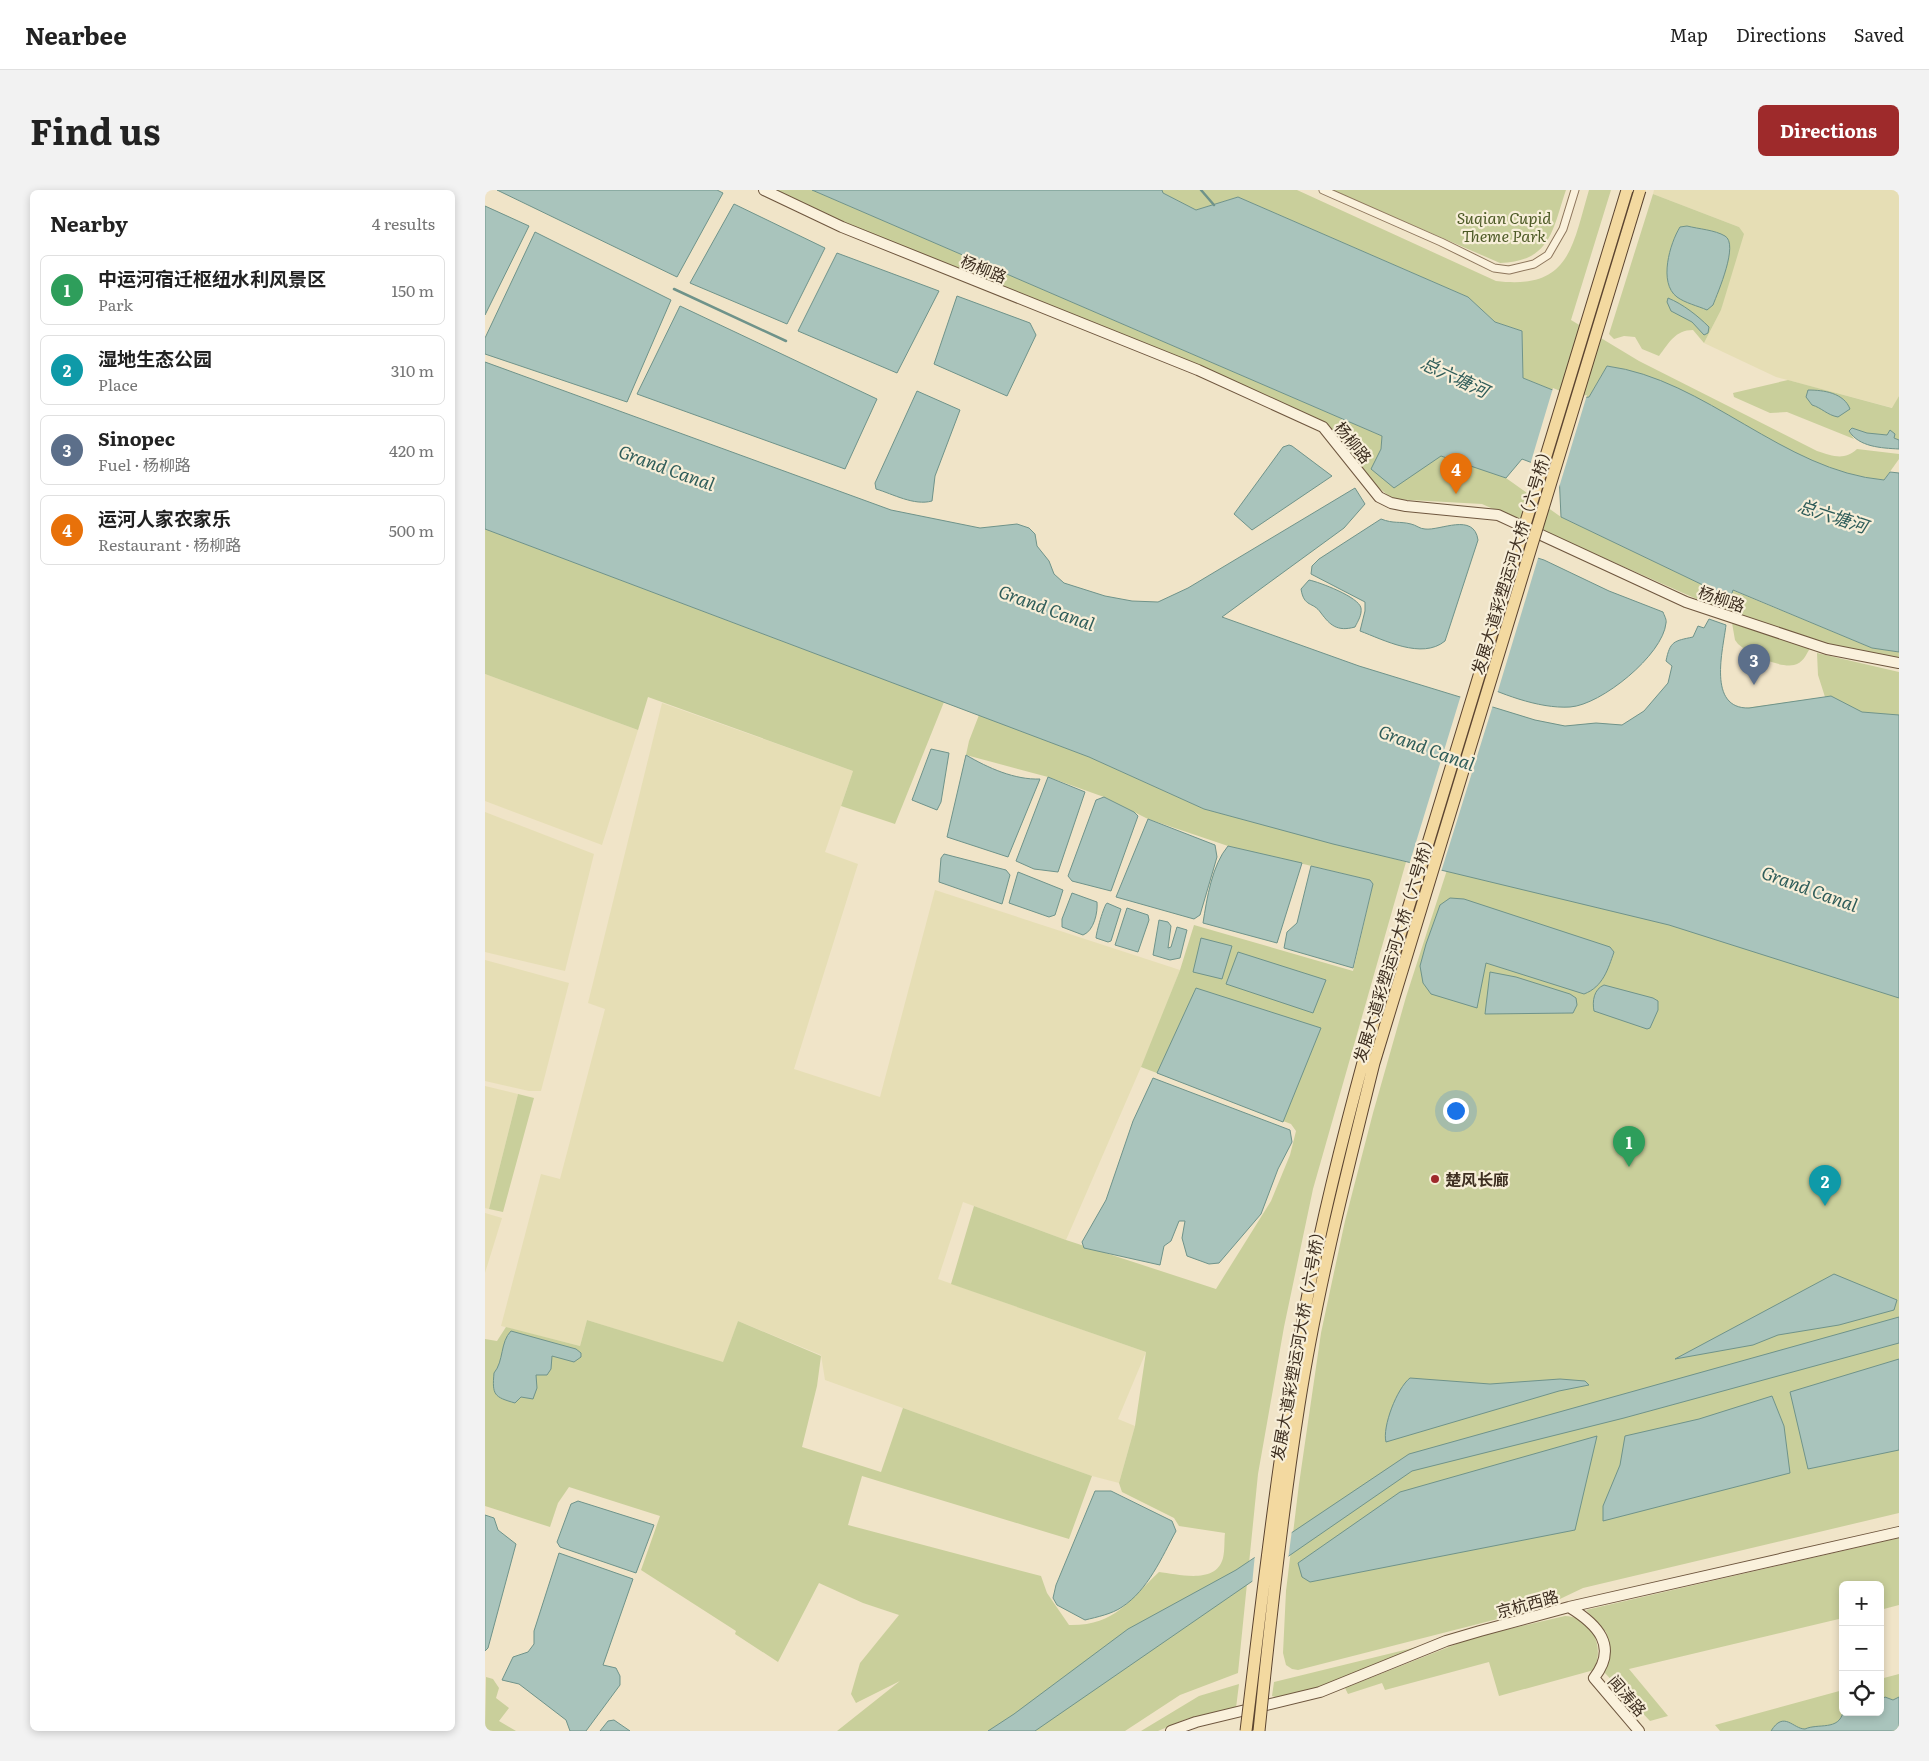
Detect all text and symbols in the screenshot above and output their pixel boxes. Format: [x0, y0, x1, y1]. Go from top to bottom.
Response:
text: Nearbee [25, 17, 127, 52]
text: Map [1670, 21, 1708, 48]
text: Directions [1736, 21, 1826, 48]
text: Saved [1854, 21, 1904, 48]
text: Find us [30, 104, 160, 156]
button: Directions [1758, 105, 1899, 156]
park label: Suqian Cupid Theme Park [1457, 205, 1552, 247]
text: Nearby [50, 207, 128, 238]
text: 4 results [372, 211, 435, 235]
street label: 杨柳路 [957, 248, 1011, 288]
text: 中运河宿迁枢纽水利风景区 [98, 264, 326, 292]
text: 1 [64, 278, 70, 302]
text: 150 m [391, 278, 434, 302]
text: Park [98, 292, 133, 316]
text: 湿地生态公园 [98, 344, 212, 372]
water label: 总六塘河 [1417, 349, 1496, 405]
text: 2 [63, 358, 71, 382]
text: 310 m [391, 358, 434, 382]
text: Place [98, 372, 138, 396]
street label: 杨柳路 [1330, 416, 1378, 468]
text: Sinopec [98, 424, 175, 452]
water label: Grand Canal [615, 437, 720, 497]
text: 3 [63, 438, 71, 462]
text: 420 m [389, 438, 434, 462]
street label: 发展大道彩塑运河大桥（六号桥） [1464, 441, 1558, 677]
text: Fuel · 杨柳路 [98, 452, 191, 476]
pin: 4 [1440, 453, 1472, 494]
water label: 总六塘河 [1795, 491, 1874, 540]
text: 运河人家农家乐 [98, 504, 231, 532]
text: 4 [62, 518, 72, 542]
text: 500 m [389, 518, 434, 542]
text: Restaurant · 杨柳路 [98, 532, 241, 556]
water label: Grand Canal [995, 577, 1100, 637]
street label: 杨柳路 [1695, 579, 1749, 617]
pin: 3 [1738, 644, 1770, 685]
water label: Grand Canal [1375, 717, 1480, 777]
street label: 发展大道彩塑运河大桥（六号桥） [1346, 829, 1440, 1065]
water label: Grand Canal [1758, 858, 1863, 918]
your location [1443, 1098, 1469, 1124]
pin: 1 [1613, 1126, 1645, 1167]
pin: 2 [1809, 1165, 1841, 1206]
place label: 楚风长廊 [1445, 1167, 1509, 1191]
marker: 楚风长廊 [1429, 1173, 1441, 1185]
street label: 发展大道彩塑运河大桥（六号桥） [1264, 1222, 1330, 1462]
map controls [1839, 1581, 1884, 1716]
button: + [1839, 1581, 1884, 1626]
street label: 京杭西路 [1493, 1583, 1561, 1623]
button: − [1839, 1626, 1884, 1671]
street label: 闻涛路 [1603, 1669, 1653, 1721]
button: locate [1839, 1671, 1884, 1716]

